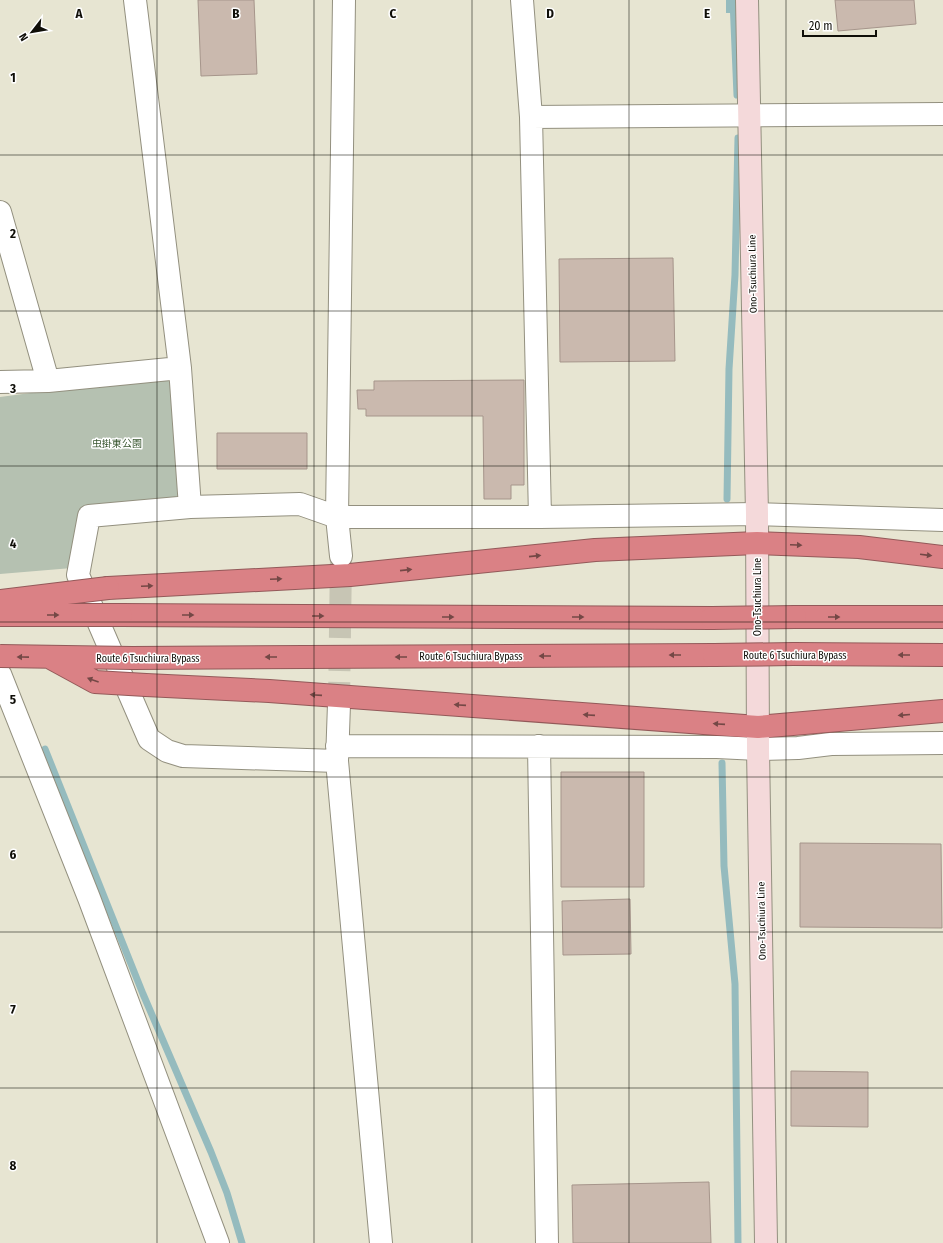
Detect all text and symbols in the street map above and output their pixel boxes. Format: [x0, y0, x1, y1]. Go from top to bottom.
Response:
text: A [74, 6, 83, 21]
text: B [232, 6, 240, 21]
text: C [390, 6, 397, 21]
text: D [546, 6, 554, 21]
text: E [704, 6, 710, 21]
north arrow [12, 12, 52, 52]
scale bar [803, 12, 876, 38]
text: 20 m [809, 19, 833, 33]
text: N [17, 31, 31, 43]
text: 1 [10, 70, 16, 85]
text: 2 [9, 226, 16, 241]
street label: Ono-Tsuchiura Line [746, 235, 760, 313]
text: 3 [9, 381, 16, 396]
park label: 虫掛東公園 [92, 438, 142, 450]
text: 4 [10, 536, 17, 551]
one-way arrow [790, 541, 802, 548]
one-way arrow [920, 552, 932, 558]
one-way arrow [529, 553, 541, 560]
street label: Ono-Tsuchiura Line [752, 558, 764, 636]
one-way arrow [400, 566, 412, 573]
one-way arrow [270, 576, 282, 583]
one-way arrow [141, 583, 154, 589]
one-way arrow [47, 612, 60, 618]
one-way arrow [182, 612, 194, 619]
one-way arrow [312, 613, 325, 619]
one-way arrow [442, 614, 455, 620]
one-way arrow [572, 614, 585, 620]
one-way arrow [828, 614, 841, 620]
street label: Route 6 Tsuchiura Bypass [743, 650, 847, 662]
street label: Route 6 Tsuchiura Bypass [419, 651, 523, 663]
one-way arrow [668, 652, 681, 658]
one-way arrow [897, 652, 910, 658]
street label: Route 6 Tsuchiura Bypass [96, 653, 200, 665]
one-way arrow [538, 653, 551, 659]
one-way arrow [16, 654, 29, 660]
one-way arrow [264, 654, 277, 660]
one-way arrow [394, 654, 407, 660]
one-way arrow [87, 677, 99, 683]
one-way arrow [310, 691, 322, 698]
text: 5 [10, 692, 16, 707]
one-way arrow [454, 702, 466, 709]
one-way arrow [583, 711, 595, 718]
one-way arrow [898, 711, 910, 718]
one-way arrow [713, 721, 725, 728]
text: 6 [10, 847, 17, 862]
street label: Ono-Tsuchiura Line [755, 882, 769, 960]
text: 7 [10, 1002, 16, 1017]
text: 8 [10, 1158, 17, 1173]

